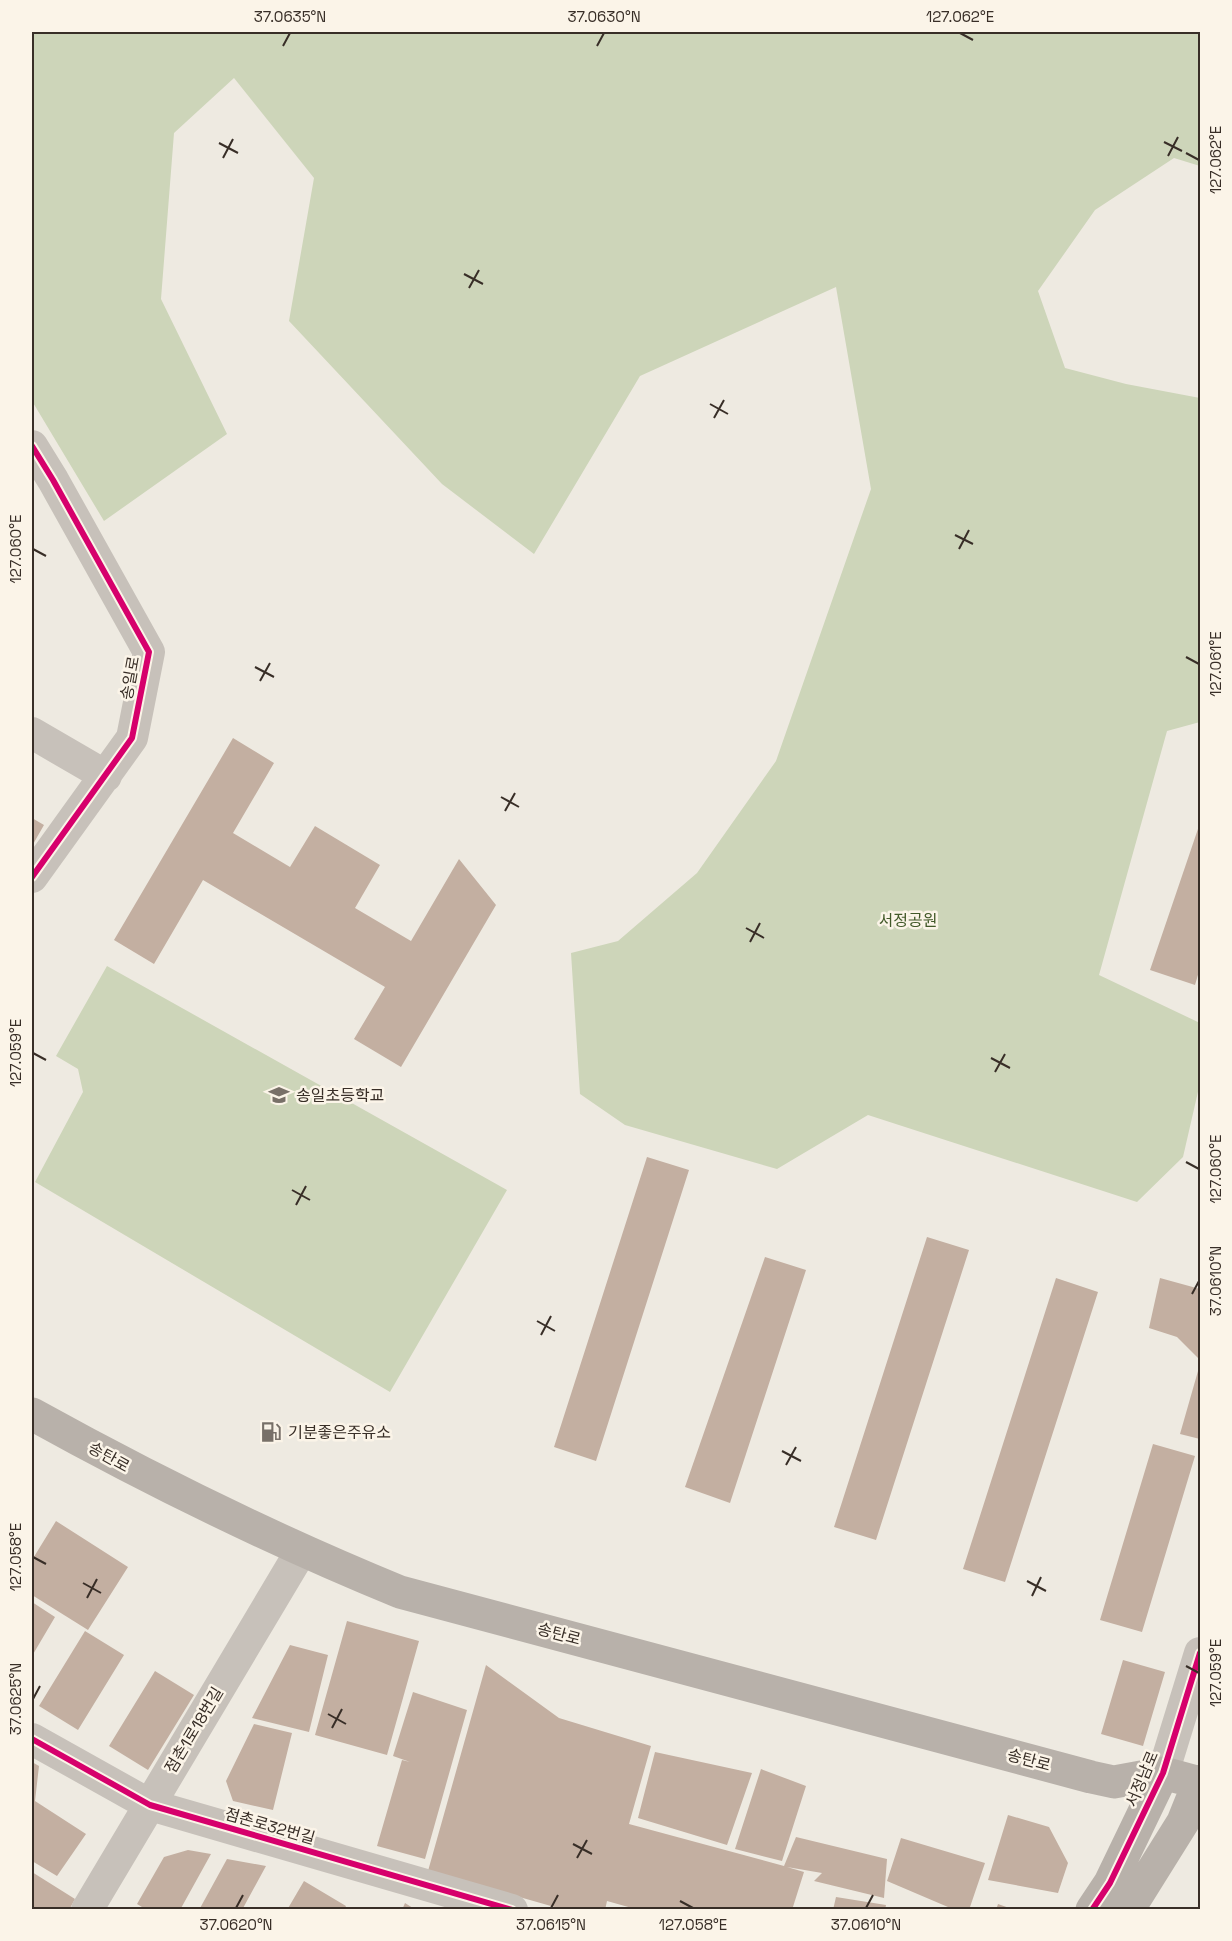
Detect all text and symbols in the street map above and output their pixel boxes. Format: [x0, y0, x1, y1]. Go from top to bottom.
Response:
text: 37.0635°N [254, 7, 326, 26]
text: 37.0630°N [567, 7, 641, 26]
text: 127.062°E [926, 7, 994, 26]
text: 127.062°E [1206, 126, 1225, 194]
text: 127.060°E [6, 515, 25, 583]
text: 127.061°E [1206, 631, 1225, 697]
street label: 송일로 [116, 654, 144, 702]
park label: 서정공원 [879, 910, 937, 931]
text: 127.059°E [6, 1019, 25, 1087]
school or university icon: 송일초등학교 [267, 1083, 291, 1107]
place label: 송일초등학교 [296, 1085, 384, 1106]
text: 127.060°E [1206, 1135, 1225, 1203]
text: 37.0610°N [1206, 1246, 1225, 1316]
fuel station icon: 기분좋은주유소 [259, 1420, 283, 1444]
place label: 기분좋은주유소 [288, 1422, 391, 1443]
street label: 송탄로 [85, 1437, 134, 1477]
text: 127.058°E [6, 1523, 25, 1591]
street label: 송탄로 [535, 1618, 583, 1650]
text: 127.059°E [1206, 1639, 1225, 1707]
text: 37.0625°N [6, 1663, 25, 1735]
street label: 점촌1로18번길 [160, 1683, 228, 1777]
street label: 송탄로 [1005, 1744, 1053, 1776]
street label: 서정남로 [1121, 1748, 1163, 1810]
street label: 점촌로32번길 [222, 1803, 318, 1849]
text: 37.0620°N [199, 1915, 273, 1934]
text: 37.0615°N [516, 1915, 586, 1934]
text: 127.058°E [659, 1915, 727, 1934]
text: 37.0610°N [831, 1915, 901, 1934]

